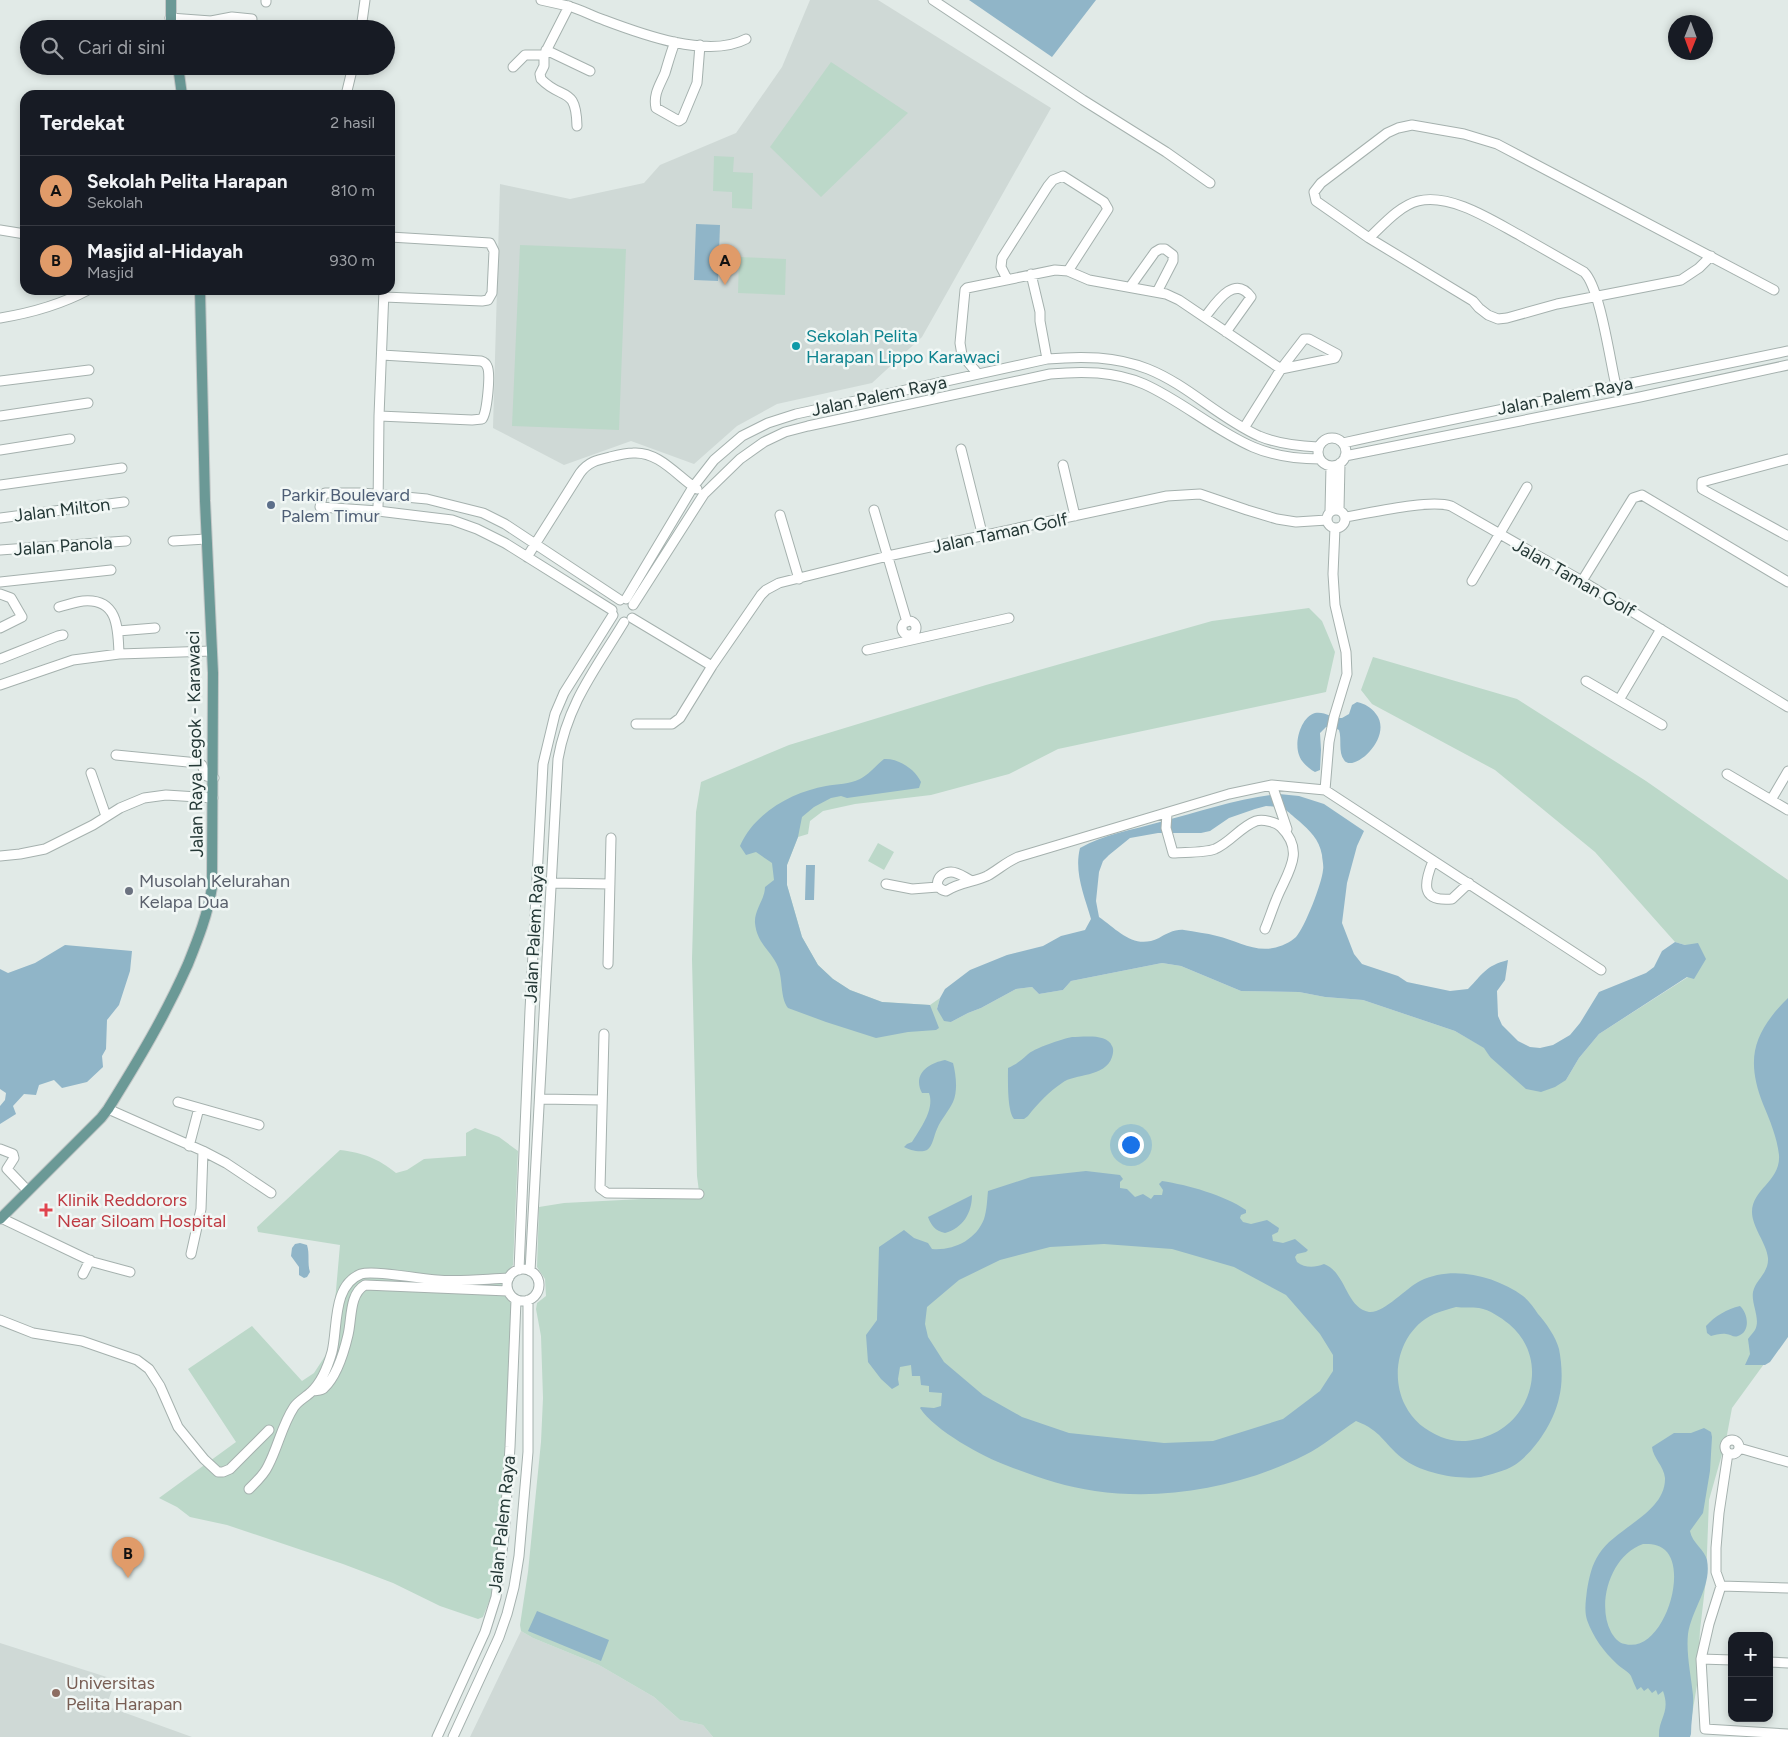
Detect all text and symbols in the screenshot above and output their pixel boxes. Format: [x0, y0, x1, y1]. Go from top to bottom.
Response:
north arrow [1668, 15, 1713, 60]
search box [20, 20, 395, 75]
icon: search [38, 34, 66, 62]
text: Cari di sini [78, 36, 165, 59]
text: Terdekat [40, 110, 125, 135]
text: 2 hasil [330, 113, 375, 132]
text: Sekolah Pelita Harapan [87, 170, 288, 193]
text: A [50, 181, 62, 200]
text: 810 m [331, 181, 375, 200]
text: Sekolah [87, 193, 143, 212]
text: Masjid al-Hidayah [87, 240, 243, 263]
pin: A [709, 244, 741, 285]
text: B [51, 251, 61, 270]
text: 930 m [329, 251, 375, 270]
text: Masjid [87, 263, 134, 282]
place label: Sekolah Pelita Harapan Lippo Karawaci [806, 325, 1000, 368]
marker: Sekolah Pelita Harapan Lippo Karawaci [790, 340, 802, 352]
street label: Jalan Palem Raya [809, 371, 949, 421]
street label: Jalan Palem Raya [1495, 372, 1635, 420]
place label: Parkir Boulevard Palem Timur [281, 484, 410, 527]
street label: Jalan Milton [13, 493, 111, 527]
marker: Parkir Boulevard Palem Timur [265, 499, 277, 511]
street label: Jalan Taman Golf [930, 508, 1070, 558]
street label: Jalan Panola [13, 532, 113, 560]
street label: Jalan Taman Golf [1509, 534, 1639, 622]
street label: Jalan Raya Legok - Karawaci [182, 630, 208, 858]
street label: Jalan Palem Raya [519, 865, 549, 1003]
place label: Musolah Kelurahan Kelapa Dua [139, 870, 290, 913]
marker: Musolah Kelurahan Kelapa Dua [123, 885, 135, 897]
your location [1118, 1132, 1144, 1158]
place label: Klinik Reddorors Near Siloam Hospital [57, 1189, 226, 1232]
marker: Klinik Reddorors Near Siloam Hospital [39, 1203, 53, 1217]
street label: Jalan Palem Raya [484, 1454, 520, 1594]
pin: B [112, 1537, 144, 1578]
map controls [1728, 1632, 1773, 1722]
button: + [1728, 1632, 1773, 1677]
place label: Universitas Pelita Harapan [66, 1672, 182, 1715]
button: − [1728, 1677, 1773, 1722]
marker: Universitas Pelita Harapan [50, 1687, 62, 1699]

